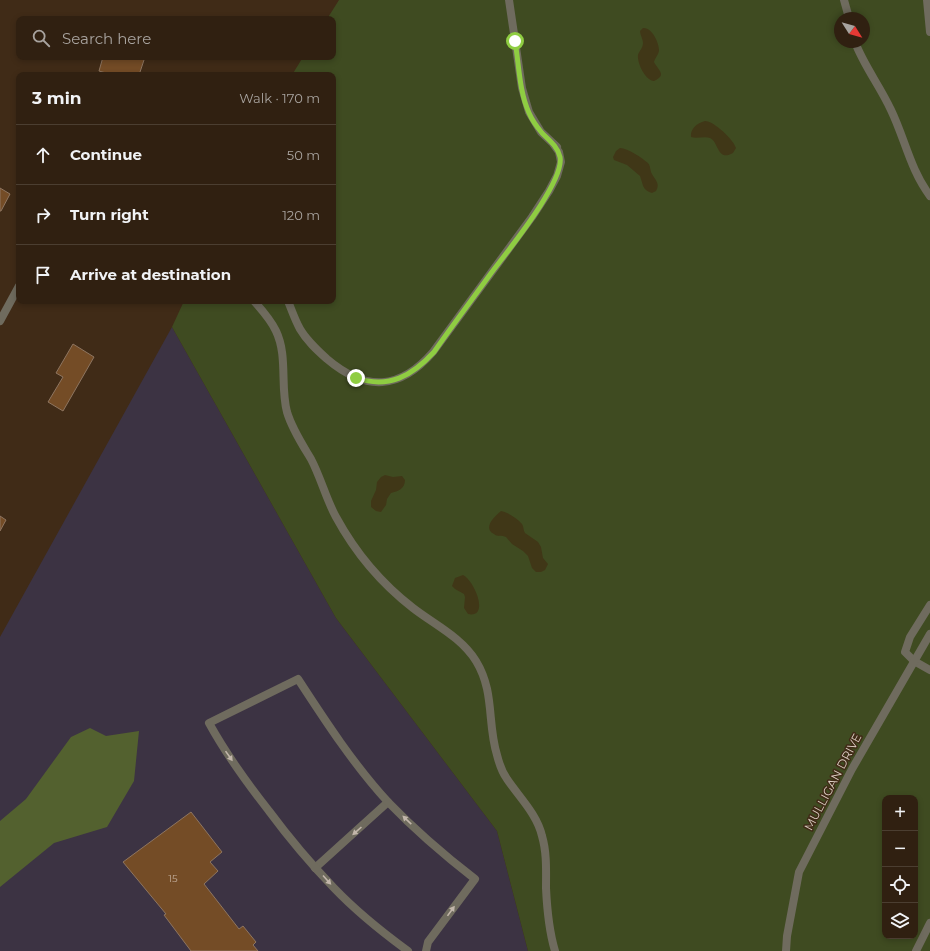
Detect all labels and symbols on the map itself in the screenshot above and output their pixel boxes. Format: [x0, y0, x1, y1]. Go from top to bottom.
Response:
north arrow [834, 12, 870, 48]
route start [506, 32, 524, 50]
route end [347, 369, 365, 387]
street label: MULLIGAN DRIVE [801, 731, 864, 833]
one-way arrow [225, 751, 233, 762]
one-way arrow [402, 815, 412, 825]
one-way arrow [352, 826, 361, 835]
house number: 15 [168, 872, 178, 885]
one-way arrow [322, 875, 331, 886]
one-way arrow [447, 905, 455, 916]

